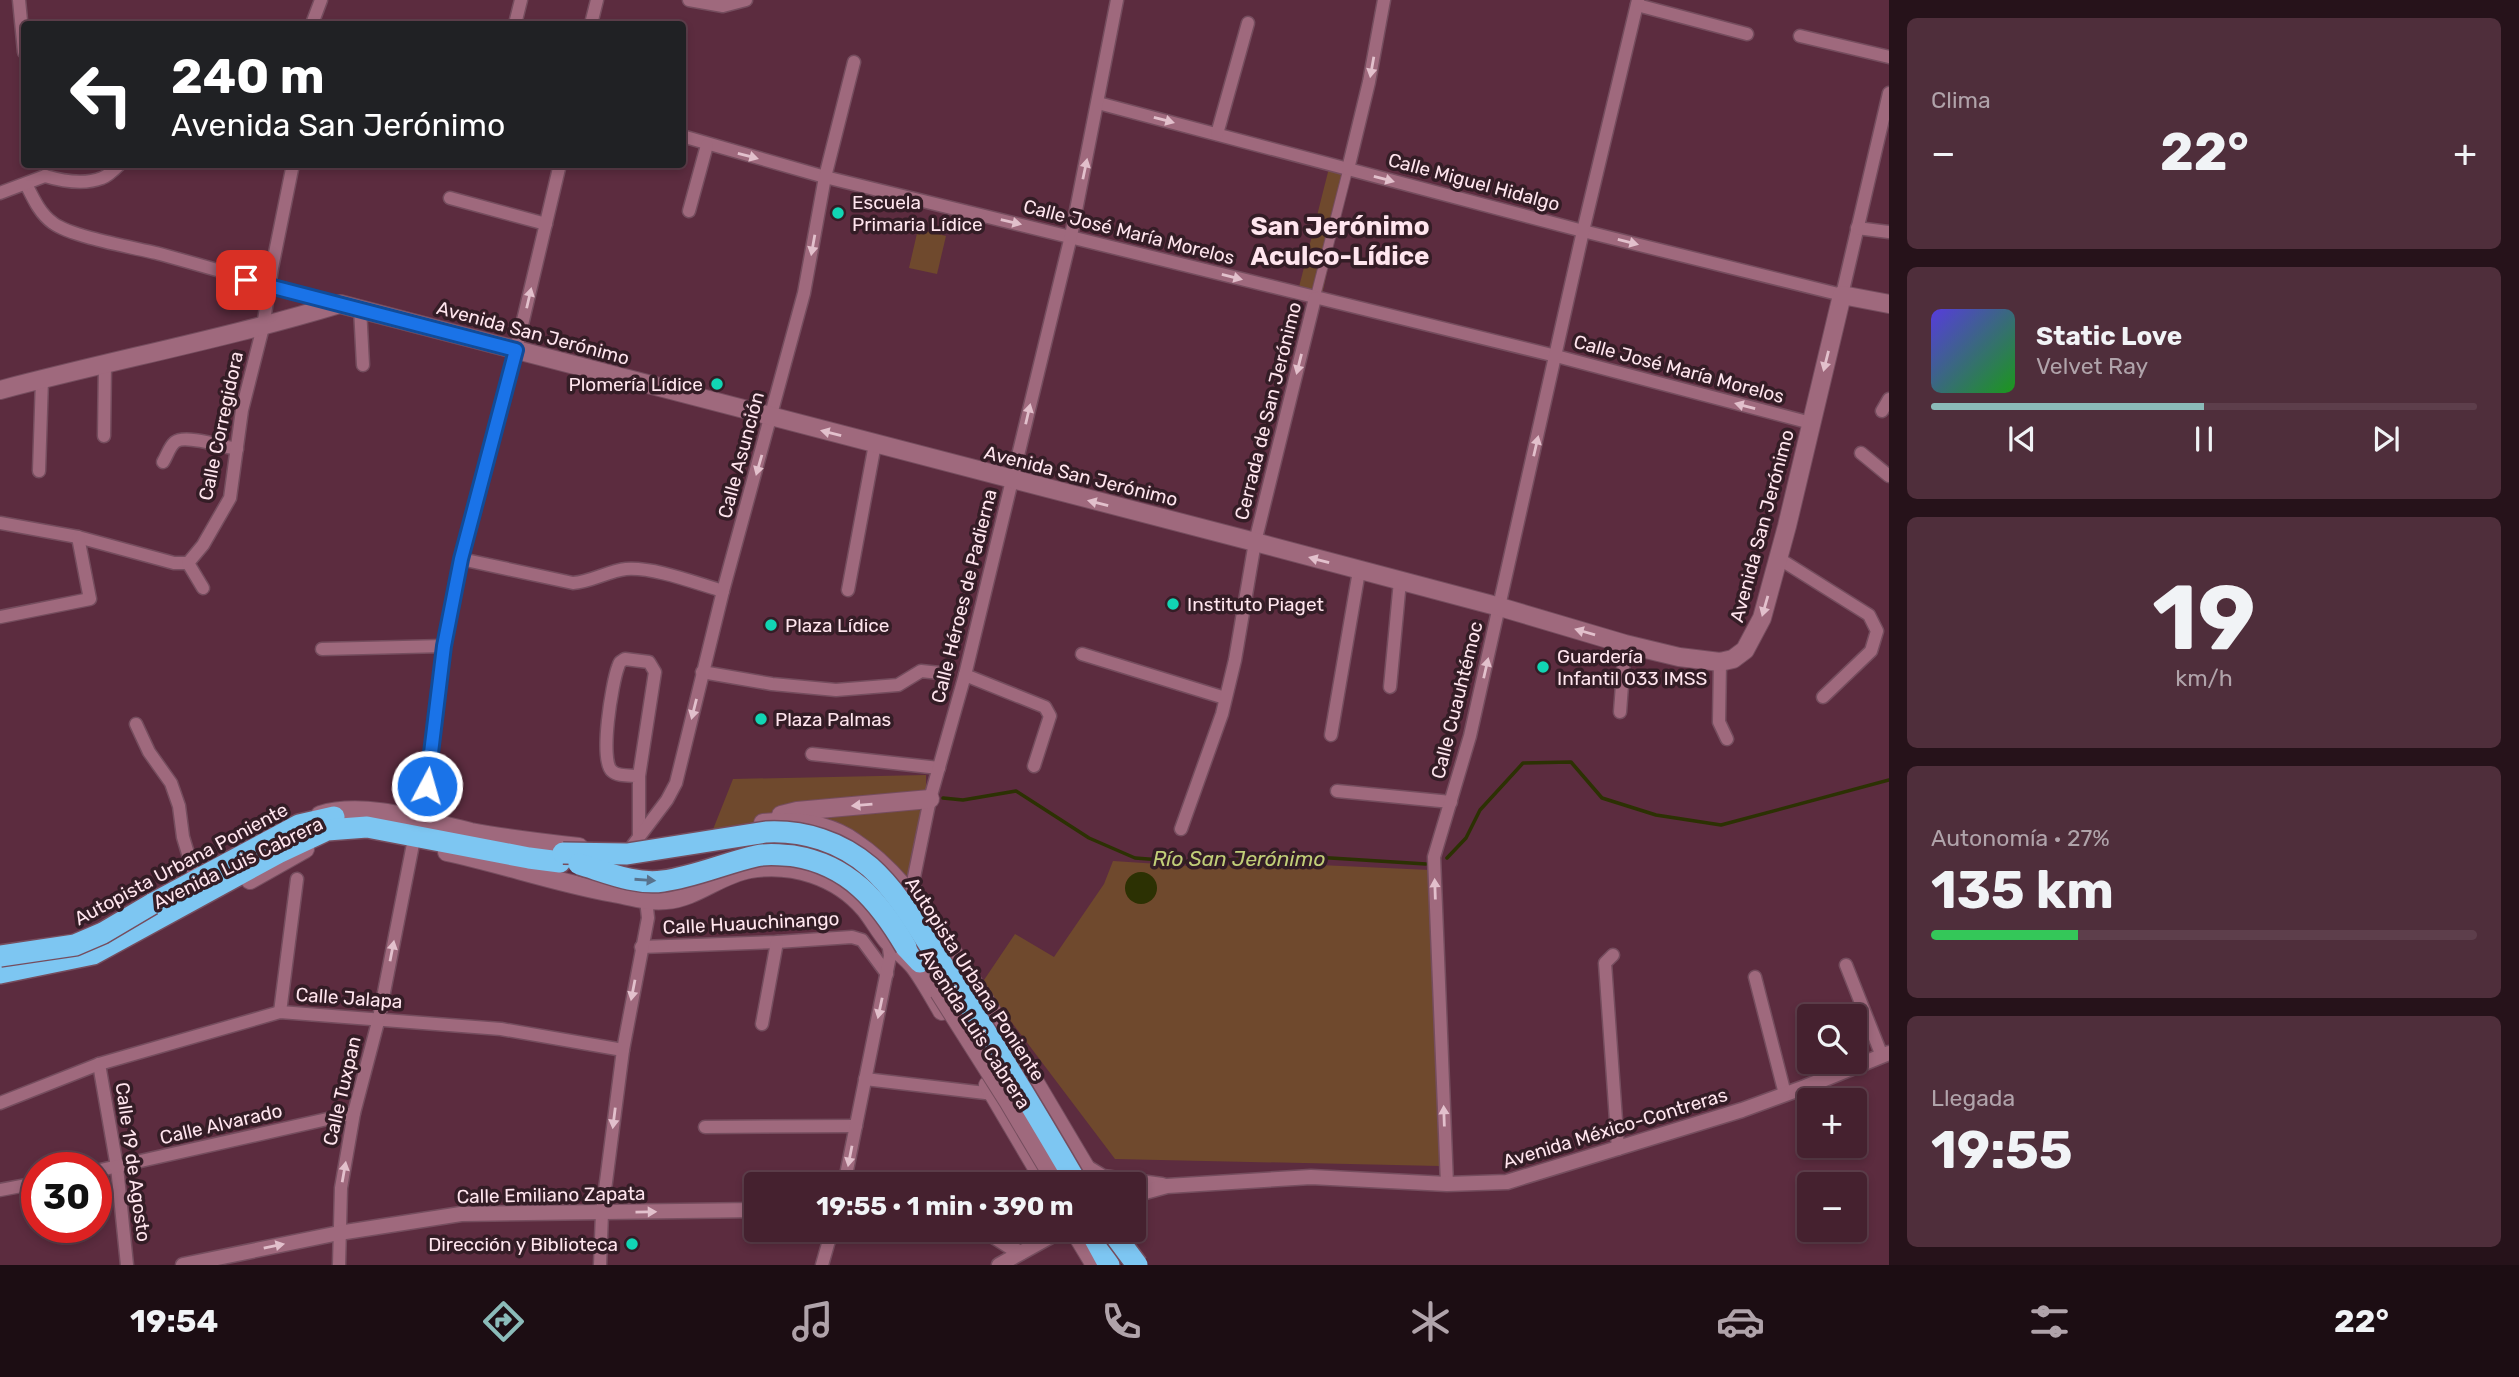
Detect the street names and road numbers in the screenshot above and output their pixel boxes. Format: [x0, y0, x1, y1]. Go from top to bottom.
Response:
street label: Calle Miguel Hidalgo [1386, 148, 1562, 216]
street label: Calle José María Morelos [1021, 195, 1237, 269]
street label: Avenida San Jerónimo [434, 296, 632, 370]
street label: Cerrada de San Jerónimo [1230, 299, 1306, 523]
street label: Calle José María Morelos [1571, 330, 1787, 408]
street label: Calle Corregidora [194, 349, 248, 503]
street label: Calle Asunción [713, 389, 769, 521]
street label: Avenida San Jerónimo [1725, 427, 1799, 625]
street label: Avenida San Jerónimo [982, 441, 1180, 511]
street label: Calle Héroes de Padierna [926, 487, 1002, 705]
street label: Calle Cuauhtémoc [1426, 619, 1488, 781]
street label: Autopista Urbana Poniente [70, 798, 292, 930]
street label: Avenida Luis Cabrera [149, 812, 327, 914]
street label: Autopista Urbana Poniente [900, 873, 1050, 1085]
street label: Calle Huauchinango [662, 907, 840, 939]
street label: Avenida Luis Cabrera [915, 945, 1035, 1113]
street label: Calle Jalapa [295, 983, 403, 1013]
street label: Calle Tuxpan [318, 1034, 366, 1148]
street label: Calle 19 de Agosto [110, 1081, 156, 1243]
street label: Avenida México-Contreras [1500, 1083, 1730, 1173]
street label: Calle Alvarado [158, 1099, 284, 1149]
street label: Calle Emiliano Zapata [456, 1182, 646, 1208]

